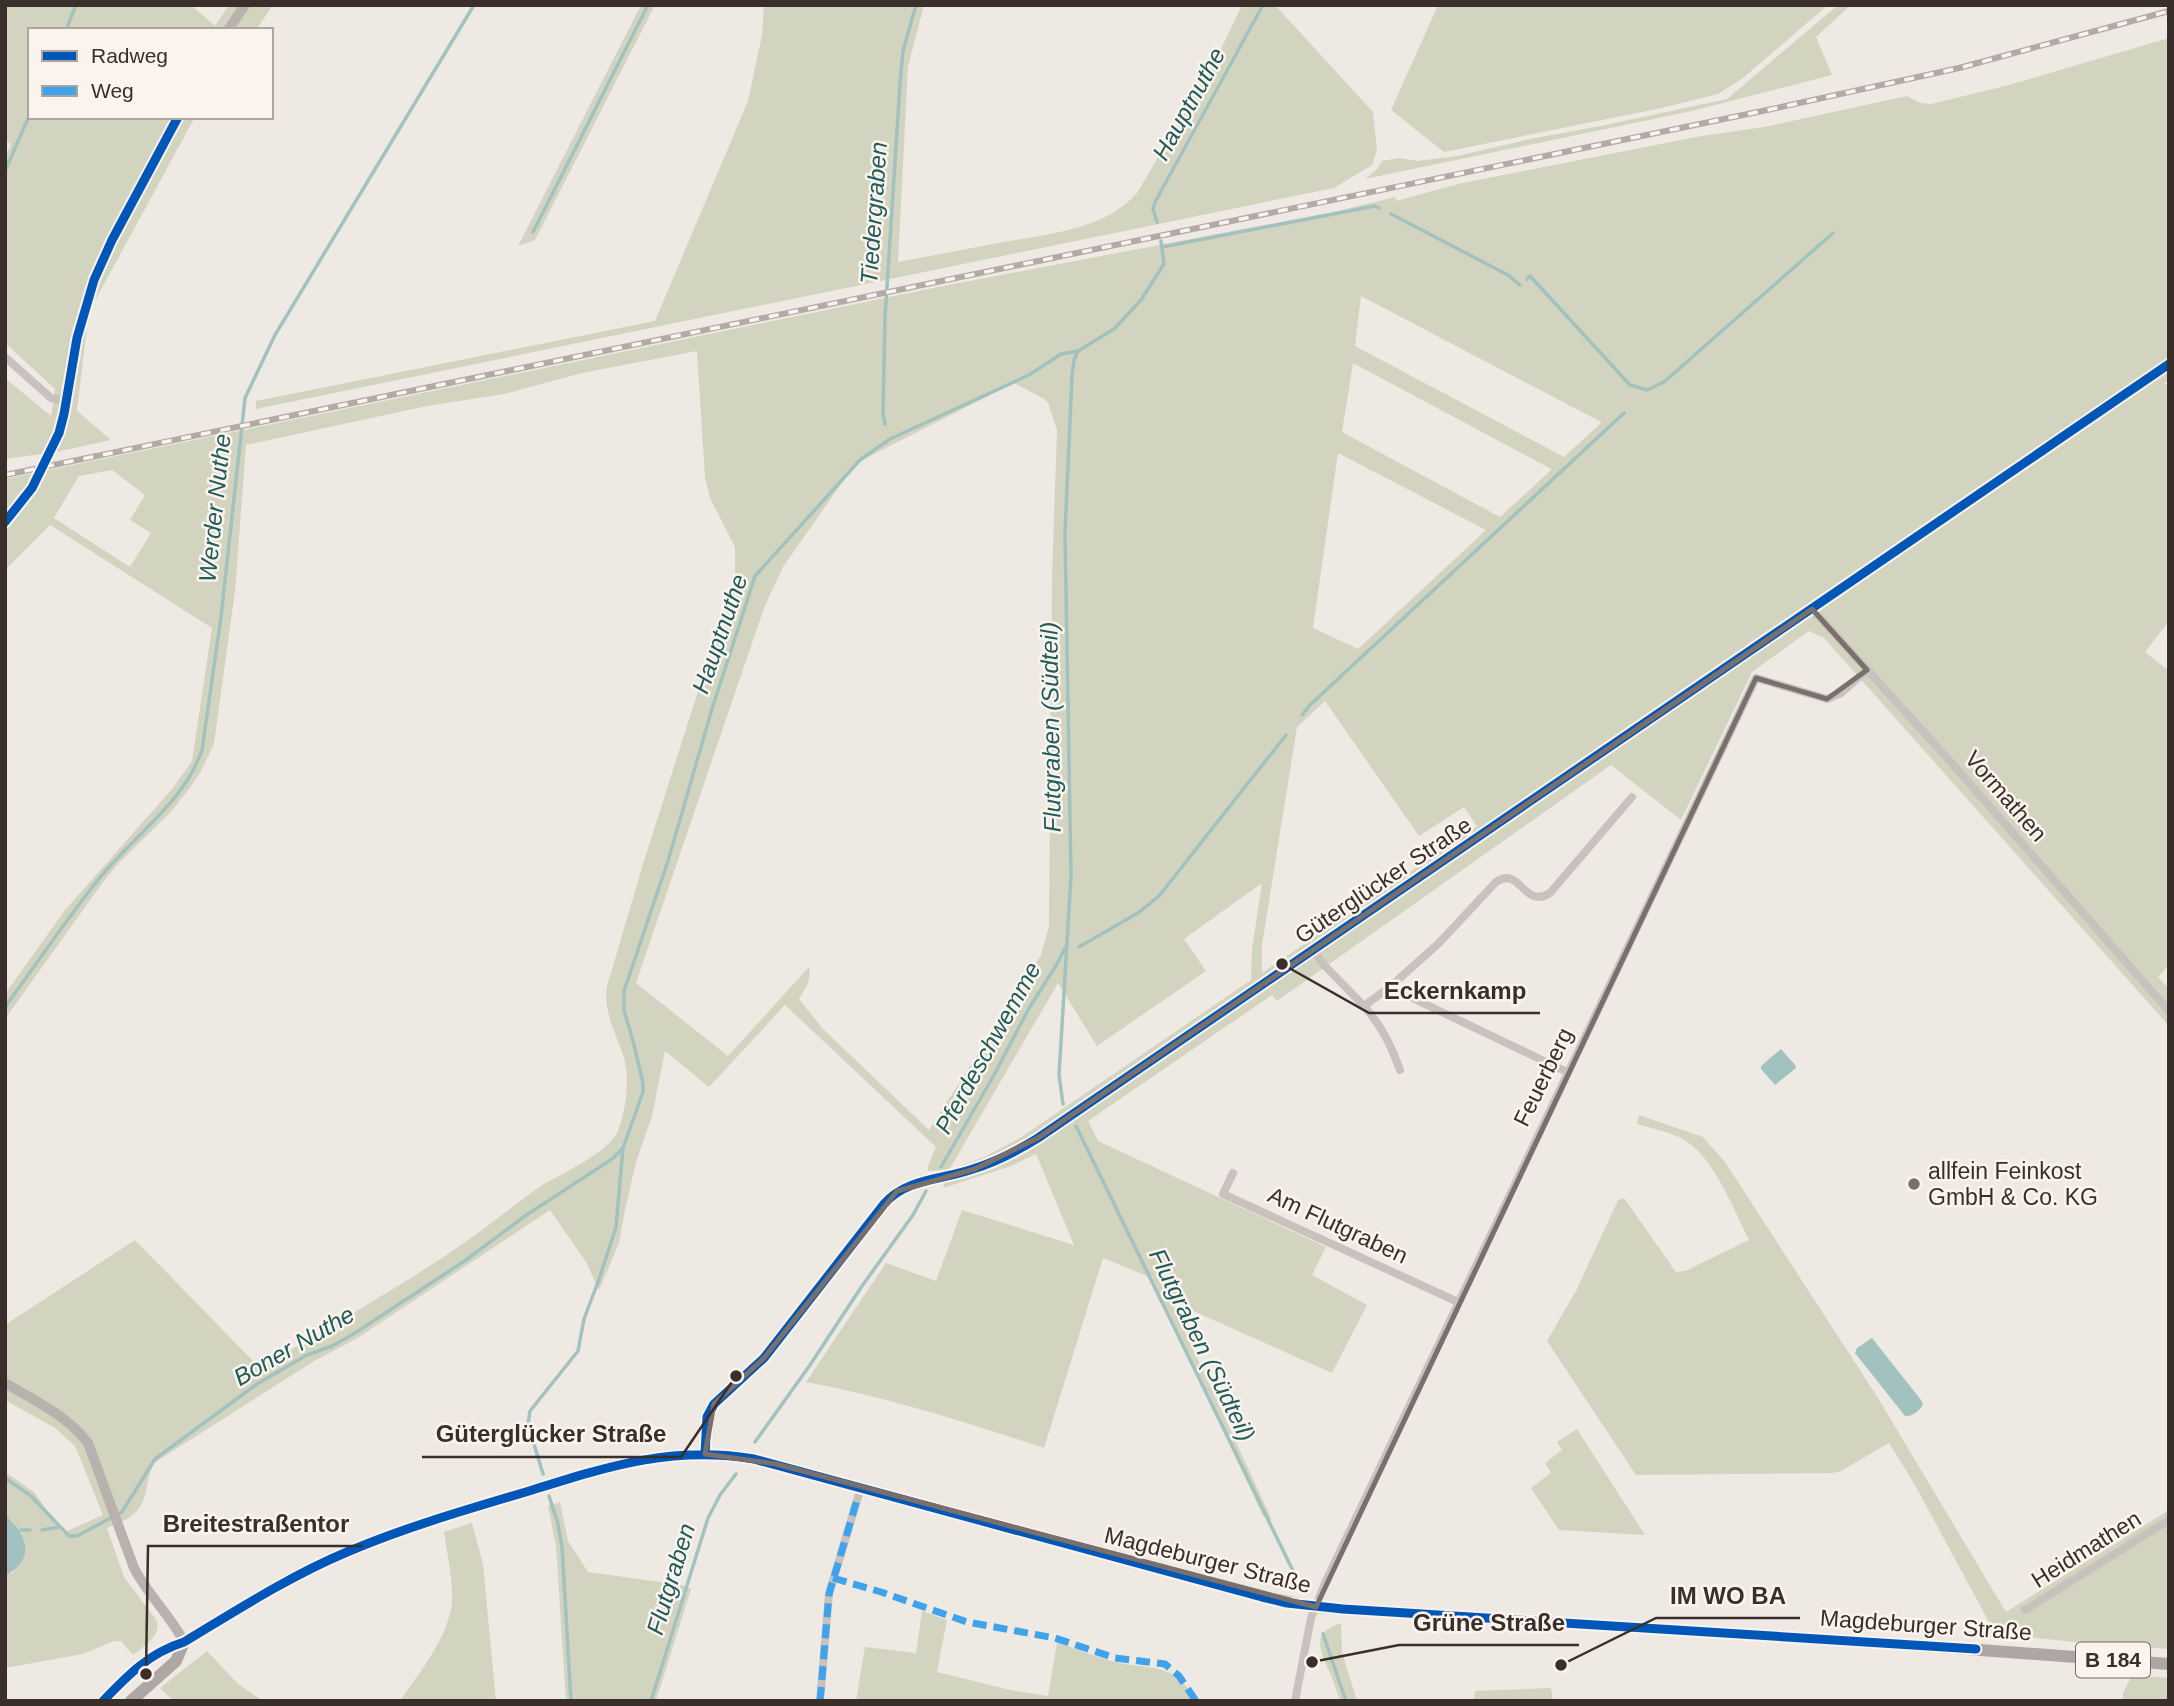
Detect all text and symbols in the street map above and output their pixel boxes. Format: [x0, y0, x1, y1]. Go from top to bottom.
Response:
legend [28, 28, 273, 119]
water label: Hauptnuthe [1147, 43, 1230, 165]
text: Radweg [91, 44, 168, 67]
text: Weg [91, 79, 134, 102]
water label: Tiedergraben [855, 141, 892, 285]
water label: Werder Nuthe [193, 432, 236, 583]
water label: Hauptnuthe [687, 571, 752, 697]
water label: Flutgraben (Südteil) [1035, 621, 1066, 833]
street label: Vormathen [1960, 745, 2052, 847]
street label: Güterglücker Straße [1290, 811, 1476, 949]
water label: Pferdeschwemme [929, 957, 1046, 1138]
callout: Eckernkamp [1369, 968, 1540, 1013]
text: Eckernkamp [1384, 977, 1526, 1004]
street label: Feuerberg [1508, 1024, 1578, 1130]
place label: allfein Feinkost GmbH & Co. KG [1928, 1158, 2098, 1210]
marker: allfein Feinkost GmbH & Co. KG [1906, 1176, 1922, 1192]
street label: Am Flutgraben [1264, 1181, 1412, 1269]
water label: Flutgraben (Südteil) [1144, 1244, 1261, 1445]
water label: Boner Nuthe [229, 1300, 359, 1391]
callout: Güterglücker Straße [422, 1412, 681, 1457]
text: Güterglücker Straße [436, 1420, 666, 1447]
callout: Breitestraßentor [148, 1501, 363, 1546]
street label: Heidmathen [2027, 1505, 2145, 1593]
text: Breitestraßentor [163, 1510, 349, 1537]
water label: Flutgraben [641, 1520, 700, 1638]
street label: Magdeburger Straße [1102, 1522, 1314, 1598]
callout: IM WO BA [1656, 1573, 1800, 1618]
text: IM WO BA [1670, 1582, 1786, 1609]
callout: Grüne Straße [1399, 1600, 1579, 1645]
street label: Magdeburger Straße [1819, 1605, 2033, 1645]
text: Grüne Straße [1413, 1609, 1565, 1636]
road number: B 184 [2076, 1642, 2150, 1678]

